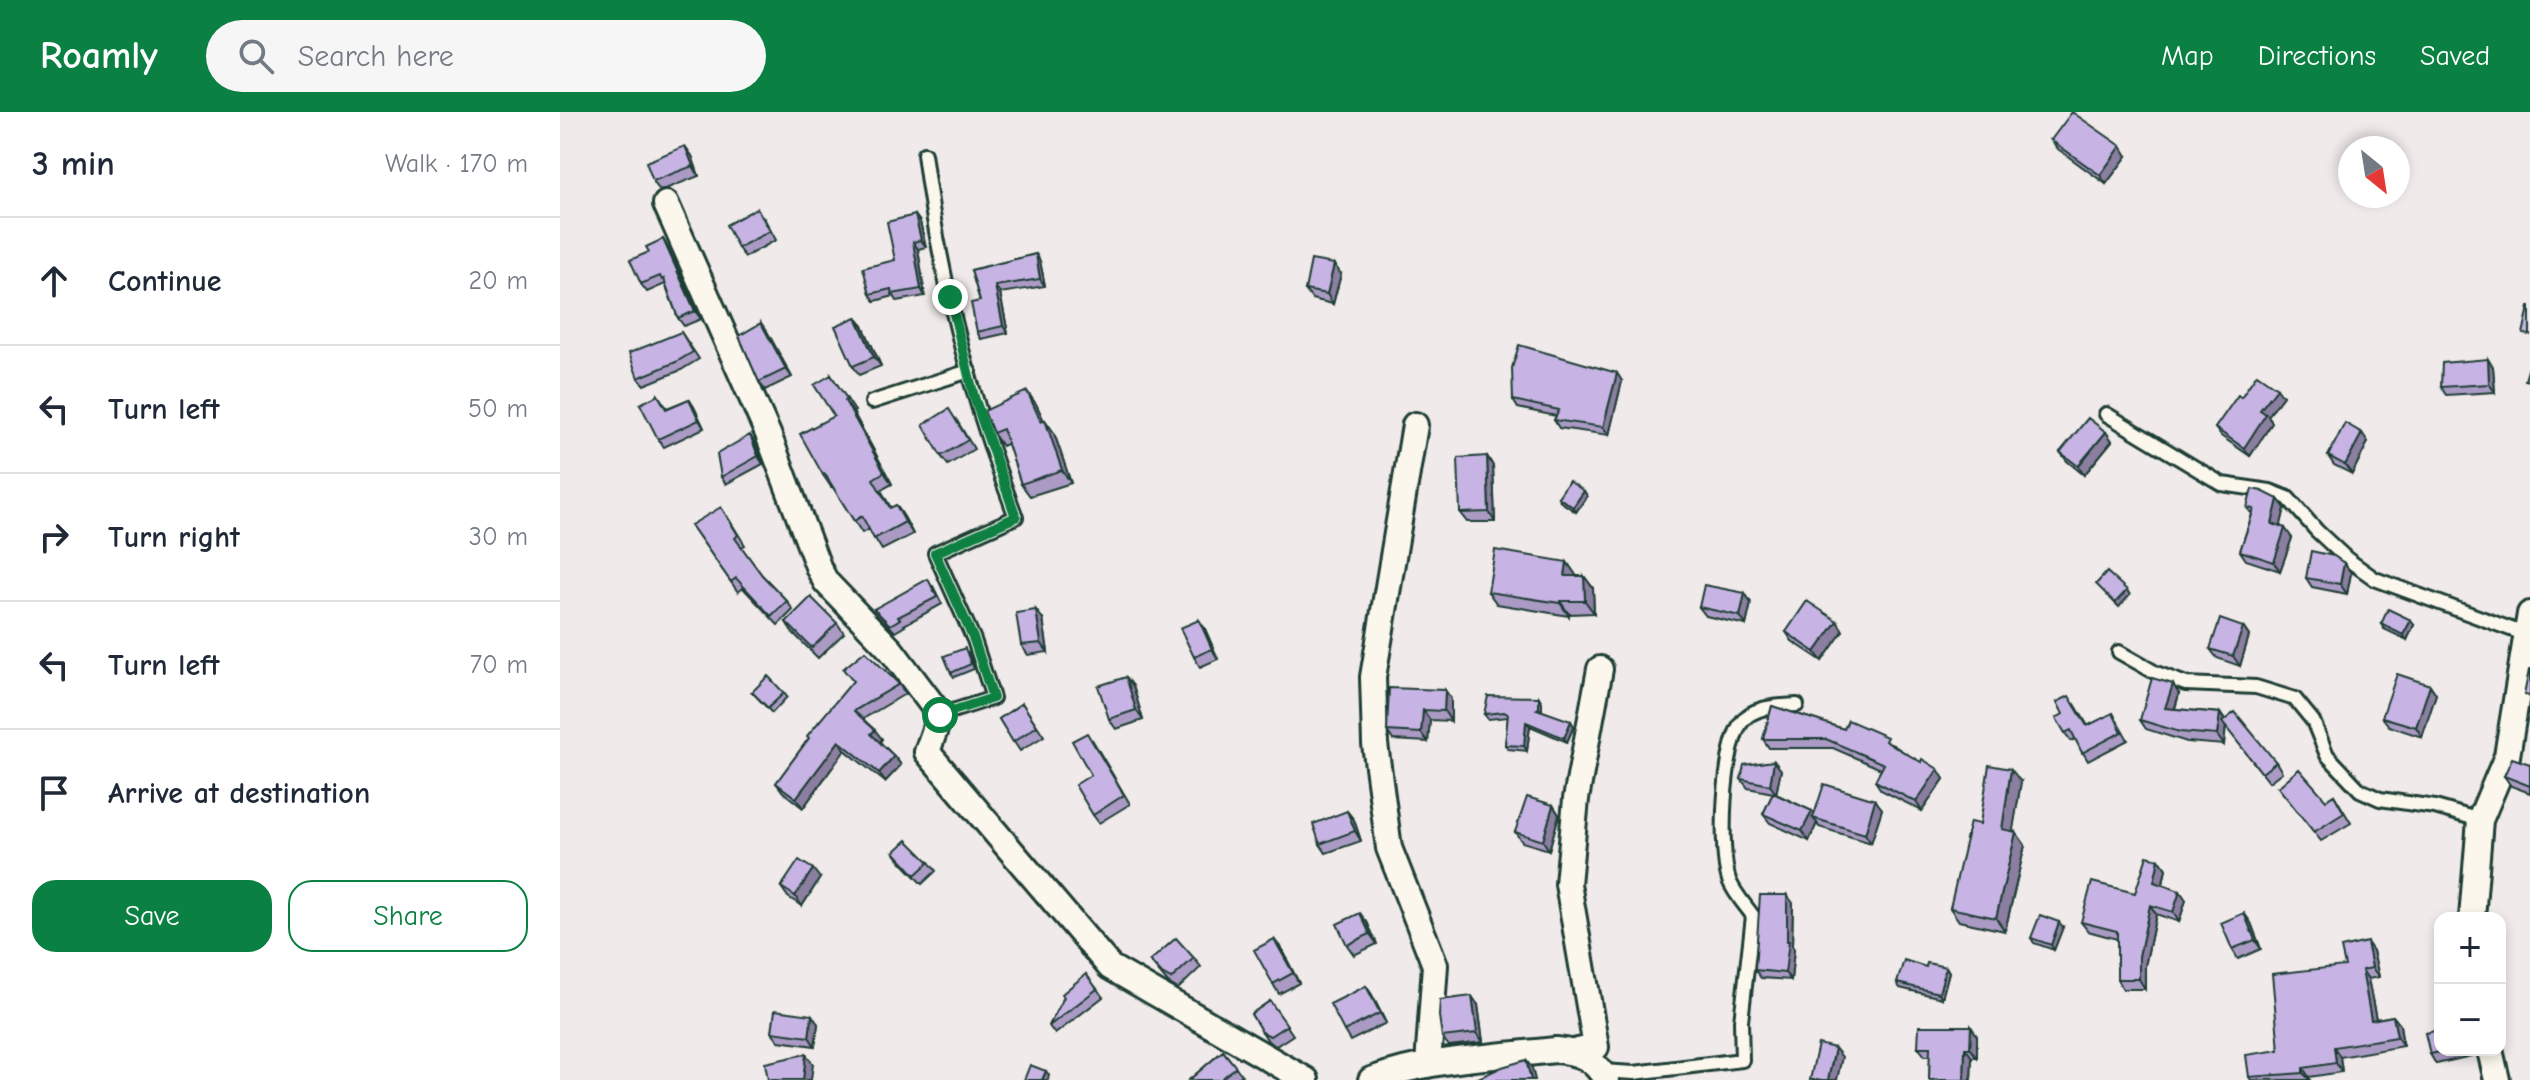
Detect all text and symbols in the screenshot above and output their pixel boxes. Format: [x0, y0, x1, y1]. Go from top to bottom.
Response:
search box [206, 20, 766, 92]
text: Roamly [40, 34, 158, 78]
icon: search [234, 34, 278, 78]
text: Search here [298, 39, 454, 74]
text: Map [2161, 40, 2214, 72]
text: Directions [2258, 40, 2376, 72]
text: Saved [2420, 40, 2490, 72]
north arrow [2338, 136, 2410, 208]
text: 3 min [32, 144, 115, 184]
text: Walk · 170 m [385, 149, 528, 179]
icon: ahead [32, 259, 76, 303]
text: Continue [108, 264, 222, 299]
text: 20 m [468, 266, 528, 296]
route end [932, 279, 968, 315]
icon: left [32, 387, 76, 431]
text: Turn left [108, 392, 220, 427]
text: 50 m [468, 394, 528, 424]
icon: right [32, 515, 76, 559]
text: Turn right [108, 520, 240, 555]
text: 30 m [469, 522, 528, 552]
icon: left [32, 643, 76, 687]
text: Turn left [108, 648, 220, 683]
text: 70 m [470, 650, 528, 680]
route start [922, 697, 958, 733]
icon: arrive [32, 771, 76, 815]
text: Arrive at destination [108, 776, 370, 811]
button: Save [32, 880, 272, 952]
button: Share [288, 880, 528, 952]
map controls [2434, 912, 2506, 1056]
button: + [2434, 912, 2506, 984]
button: − [2434, 984, 2506, 1056]

